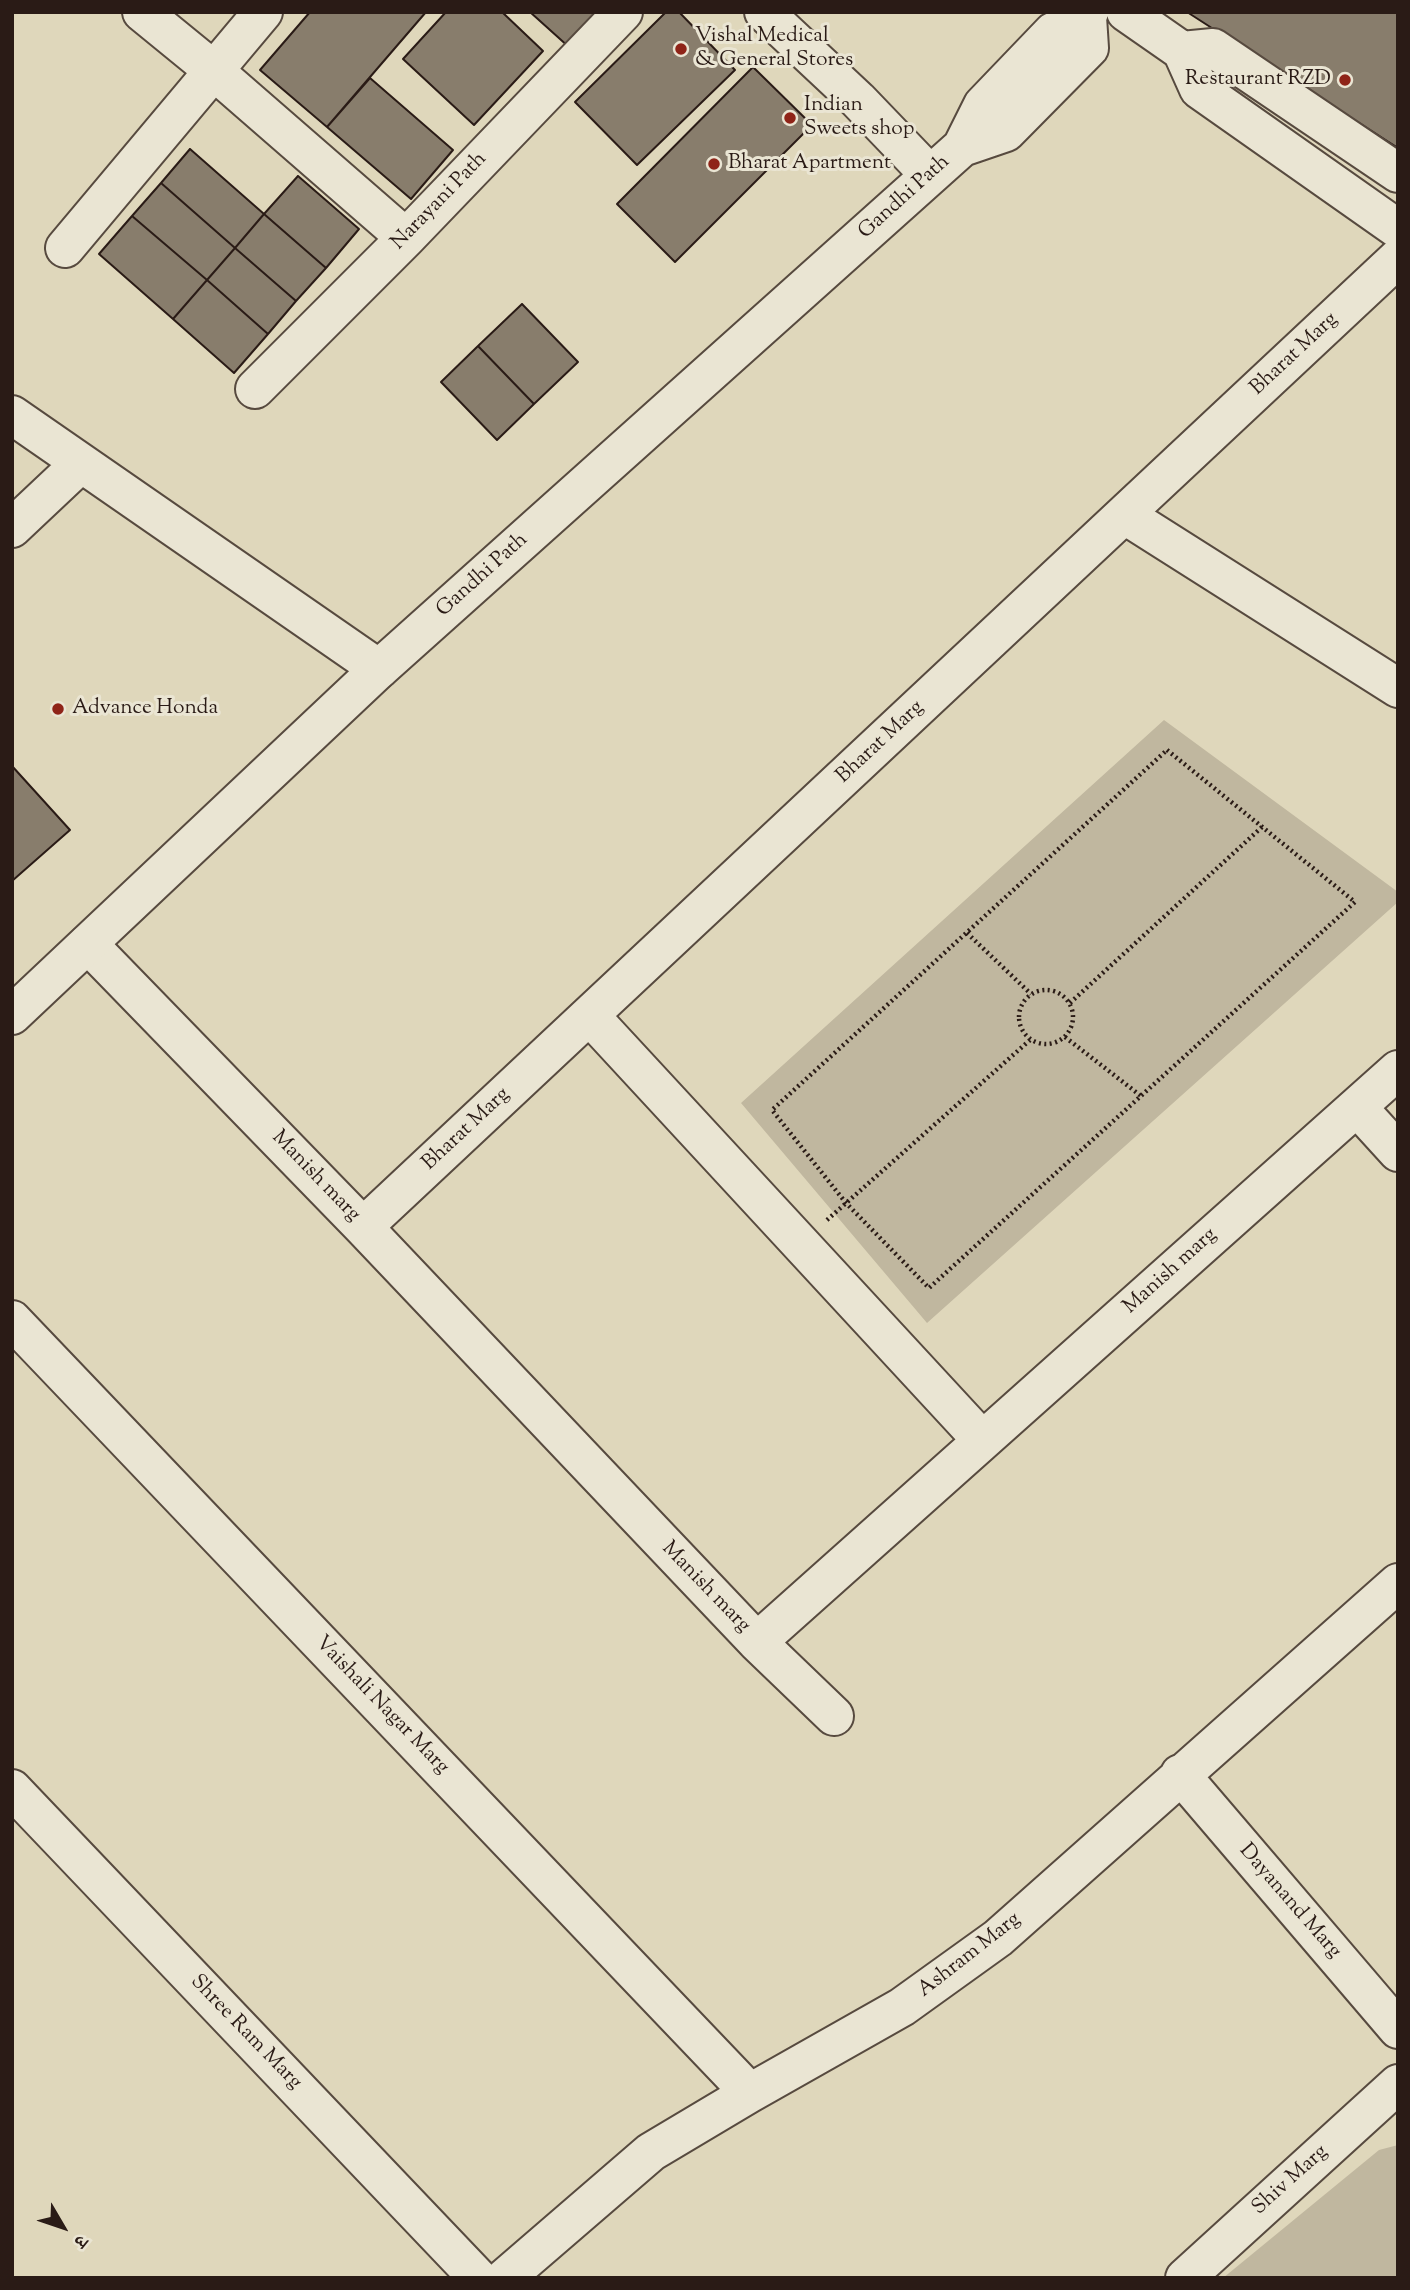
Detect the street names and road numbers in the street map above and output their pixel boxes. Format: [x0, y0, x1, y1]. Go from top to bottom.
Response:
street label: Narayani Path [387, 148, 493, 256]
street label: Gandhi Path [854, 150, 956, 246]
street label: Bharat Marg [1246, 308, 1344, 402]
street label: Gandhi Path [432, 528, 534, 624]
street label: Bharat Marg [832, 696, 930, 790]
street label: Bharat Marg [418, 1083, 516, 1177]
street label: Manish marg [265, 1126, 365, 1228]
street label: Manish marg [1119, 1223, 1223, 1321]
street label: Manish marg [655, 1537, 755, 1639]
street label: Vaishali Nagar Marg [308, 1632, 454, 1780]
street label: Dayanand Marg [1232, 1840, 1346, 1964]
street label: Ashram Marg [914, 1908, 1026, 2004]
street label: Shree Ram Marg [184, 1970, 306, 2096]
street label: Shiv Marg [1248, 2141, 1334, 2221]

